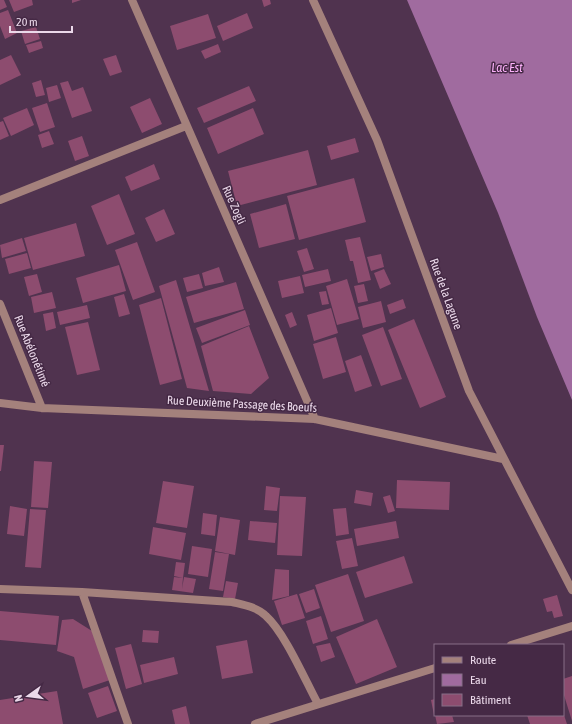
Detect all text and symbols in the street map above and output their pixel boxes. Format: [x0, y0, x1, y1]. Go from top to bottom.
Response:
scale bar [10, 8, 72, 34]
text: 20 m [16, 15, 38, 29]
water label: Lac Est [491, 60, 523, 75]
street label: Rue Zogli [219, 183, 249, 227]
street label: Rue de la Lagune [427, 257, 465, 331]
street label: Rue Abélonétimé [11, 313, 53, 389]
street label: Rue Deuxième Passage des Boeufs [167, 393, 317, 415]
legend [434, 644, 564, 716]
text: Route [470, 653, 496, 667]
text: Eau [470, 673, 487, 687]
north arrow [8, 676, 48, 716]
text: Bâtiment [470, 693, 511, 707]
text: N [12, 694, 25, 703]

